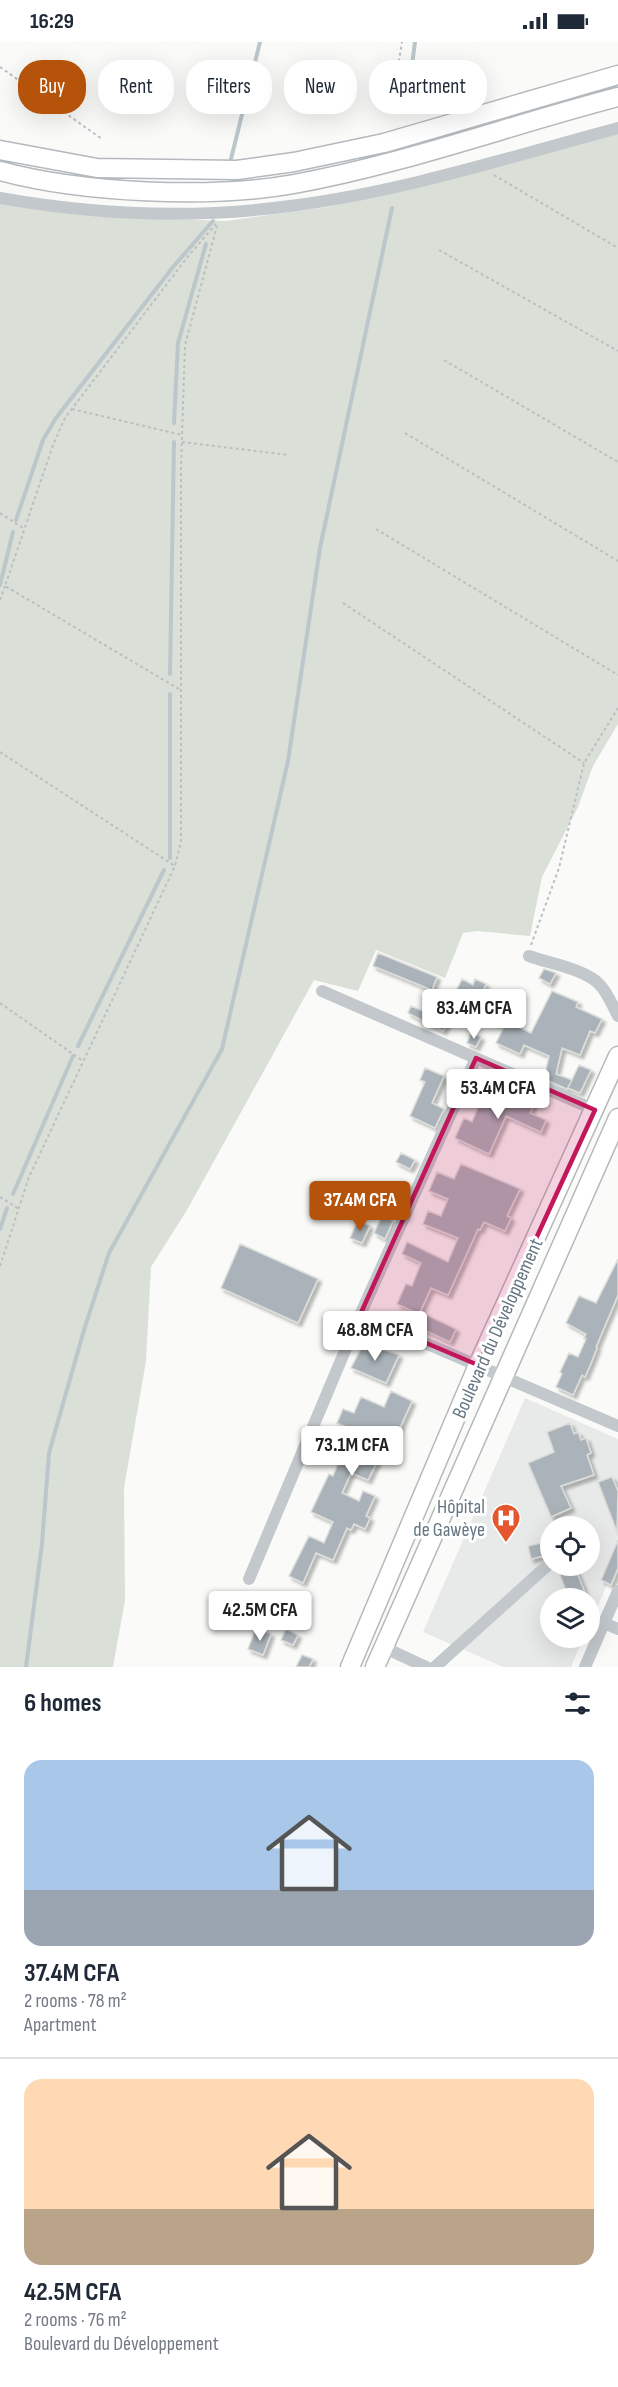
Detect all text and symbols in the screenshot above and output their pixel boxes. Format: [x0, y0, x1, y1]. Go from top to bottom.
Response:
text: 16:29 [30, 8, 74, 35]
chip: Buy [18, 60, 86, 114]
chip: Rent [98, 60, 174, 114]
chip: Filters [186, 60, 272, 114]
chip: New [284, 60, 357, 114]
chip: Apartment [369, 60, 487, 114]
pin: 83.4M CFA [405, 989, 543, 1040]
text: 83.4M CFA [436, 996, 512, 1020]
pin: 53.4M CFA [429, 1069, 567, 1120]
text: 53.4M CFA [460, 1076, 536, 1100]
pin: 37.4M CFA [291, 1181, 429, 1232]
text: 37.4M CFA [323, 1188, 397, 1212]
street label: Boulevard du Développement [447, 1235, 548, 1422]
pin: 48.8M CFA [306, 1311, 444, 1362]
text: 48.8M CFA [337, 1318, 413, 1342]
pin: 73.1M CFA [283, 1426, 421, 1477]
text: 73.1M CFA [315, 1433, 389, 1457]
place label: Hôpital de Gawèye [413, 1495, 485, 1542]
hospital icon: Hôpital de Gawèye [490, 1502, 522, 1544]
map controls [540, 1516, 600, 1648]
button: locate [540, 1516, 600, 1576]
button: layers [540, 1588, 600, 1648]
pin: 42.5M CFA [191, 1591, 329, 1642]
text: 42.5M CFA [223, 1598, 297, 1622]
icon: filters [561, 1687, 594, 1720]
text: 6 homes [24, 1688, 102, 1719]
icon: home [255, 1799, 363, 1907]
text: 37.4M CFA [24, 1958, 119, 1989]
text: 2 rooms · 78 m² [24, 1989, 127, 2013]
text: Apartment [24, 2013, 97, 2037]
icon: home [255, 2118, 363, 2226]
text: 42.5M CFA [24, 2277, 121, 2308]
text: 2 rooms · 76 m² [24, 2308, 127, 2332]
text: Boulevard du Développement [24, 2332, 219, 2356]

